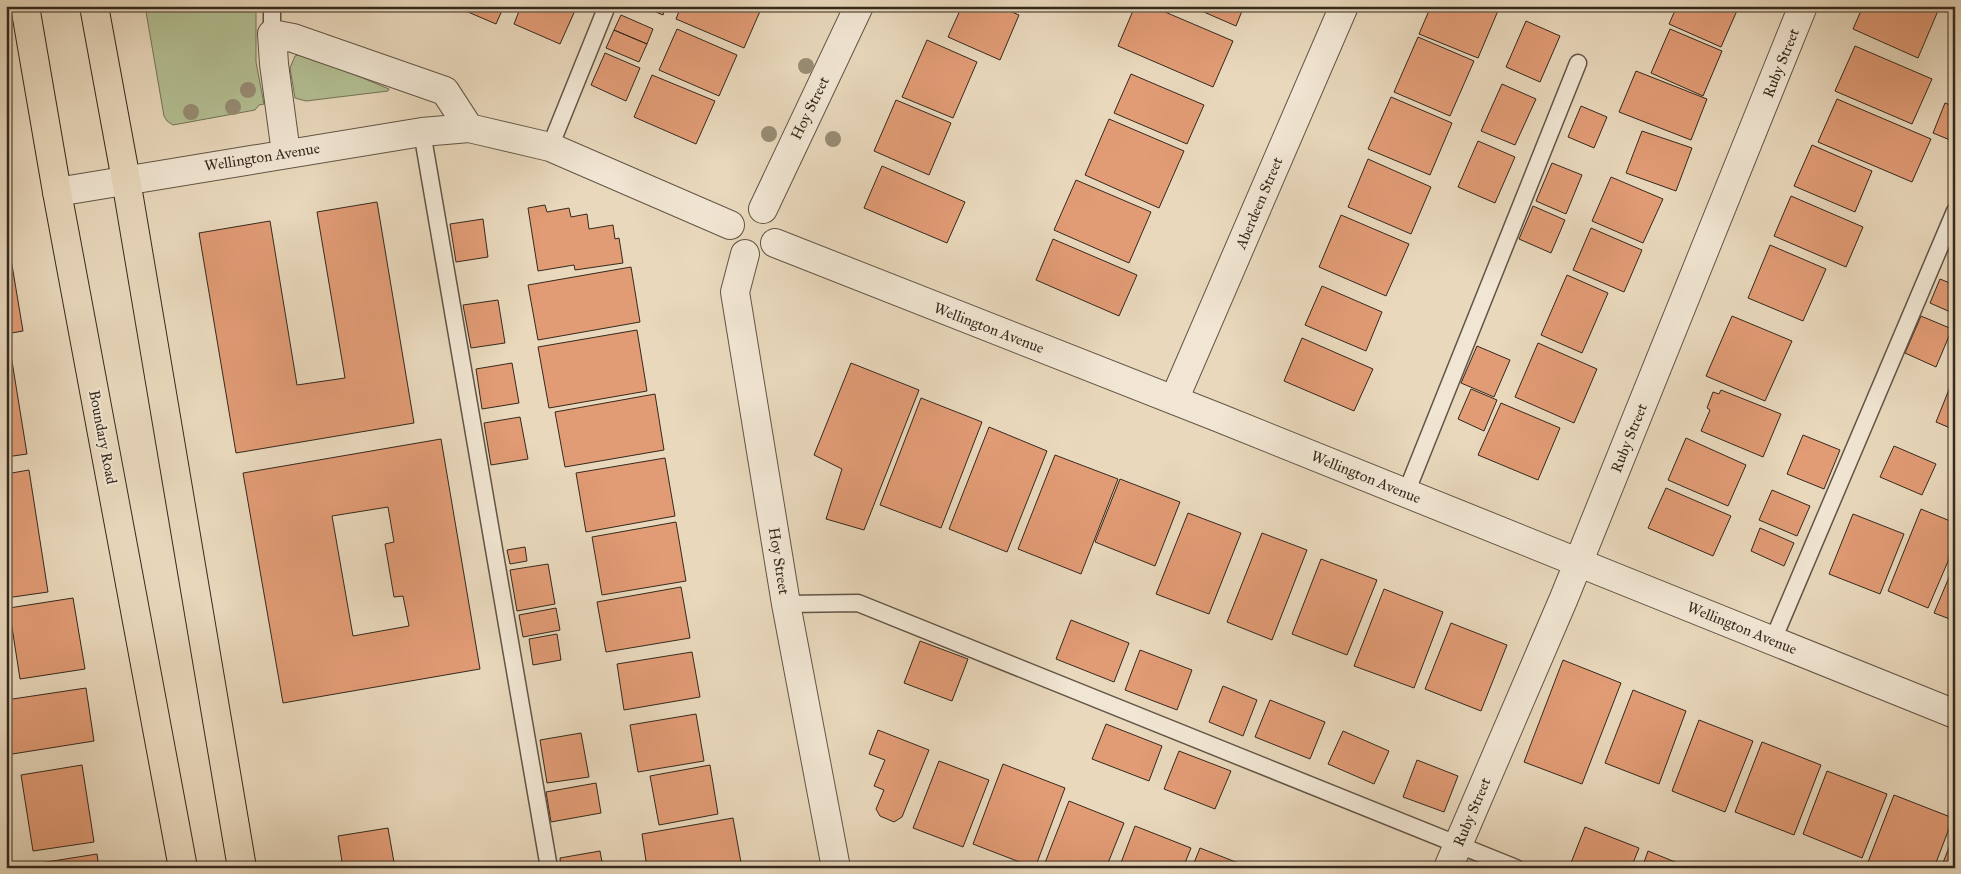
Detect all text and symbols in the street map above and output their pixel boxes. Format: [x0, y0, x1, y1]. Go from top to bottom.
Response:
street label: Ruby Street [1759, 25, 1803, 100]
street label: Hoy Street [787, 73, 833, 142]
street label: Wellington Avenue [203, 139, 321, 175]
street label: Aberdeen Street [1231, 154, 1287, 252]
street label: Wellington Avenue [931, 299, 1047, 357]
street label: Boundary Road [85, 388, 121, 486]
street label: Ruby Street [1607, 400, 1651, 475]
street label: Wellington Avenue [1309, 447, 1423, 507]
street label: Hoy Street [765, 526, 793, 597]
street label: Wellington Avenue [1685, 598, 1799, 658]
street label: Ruby Street [1449, 774, 1495, 849]

